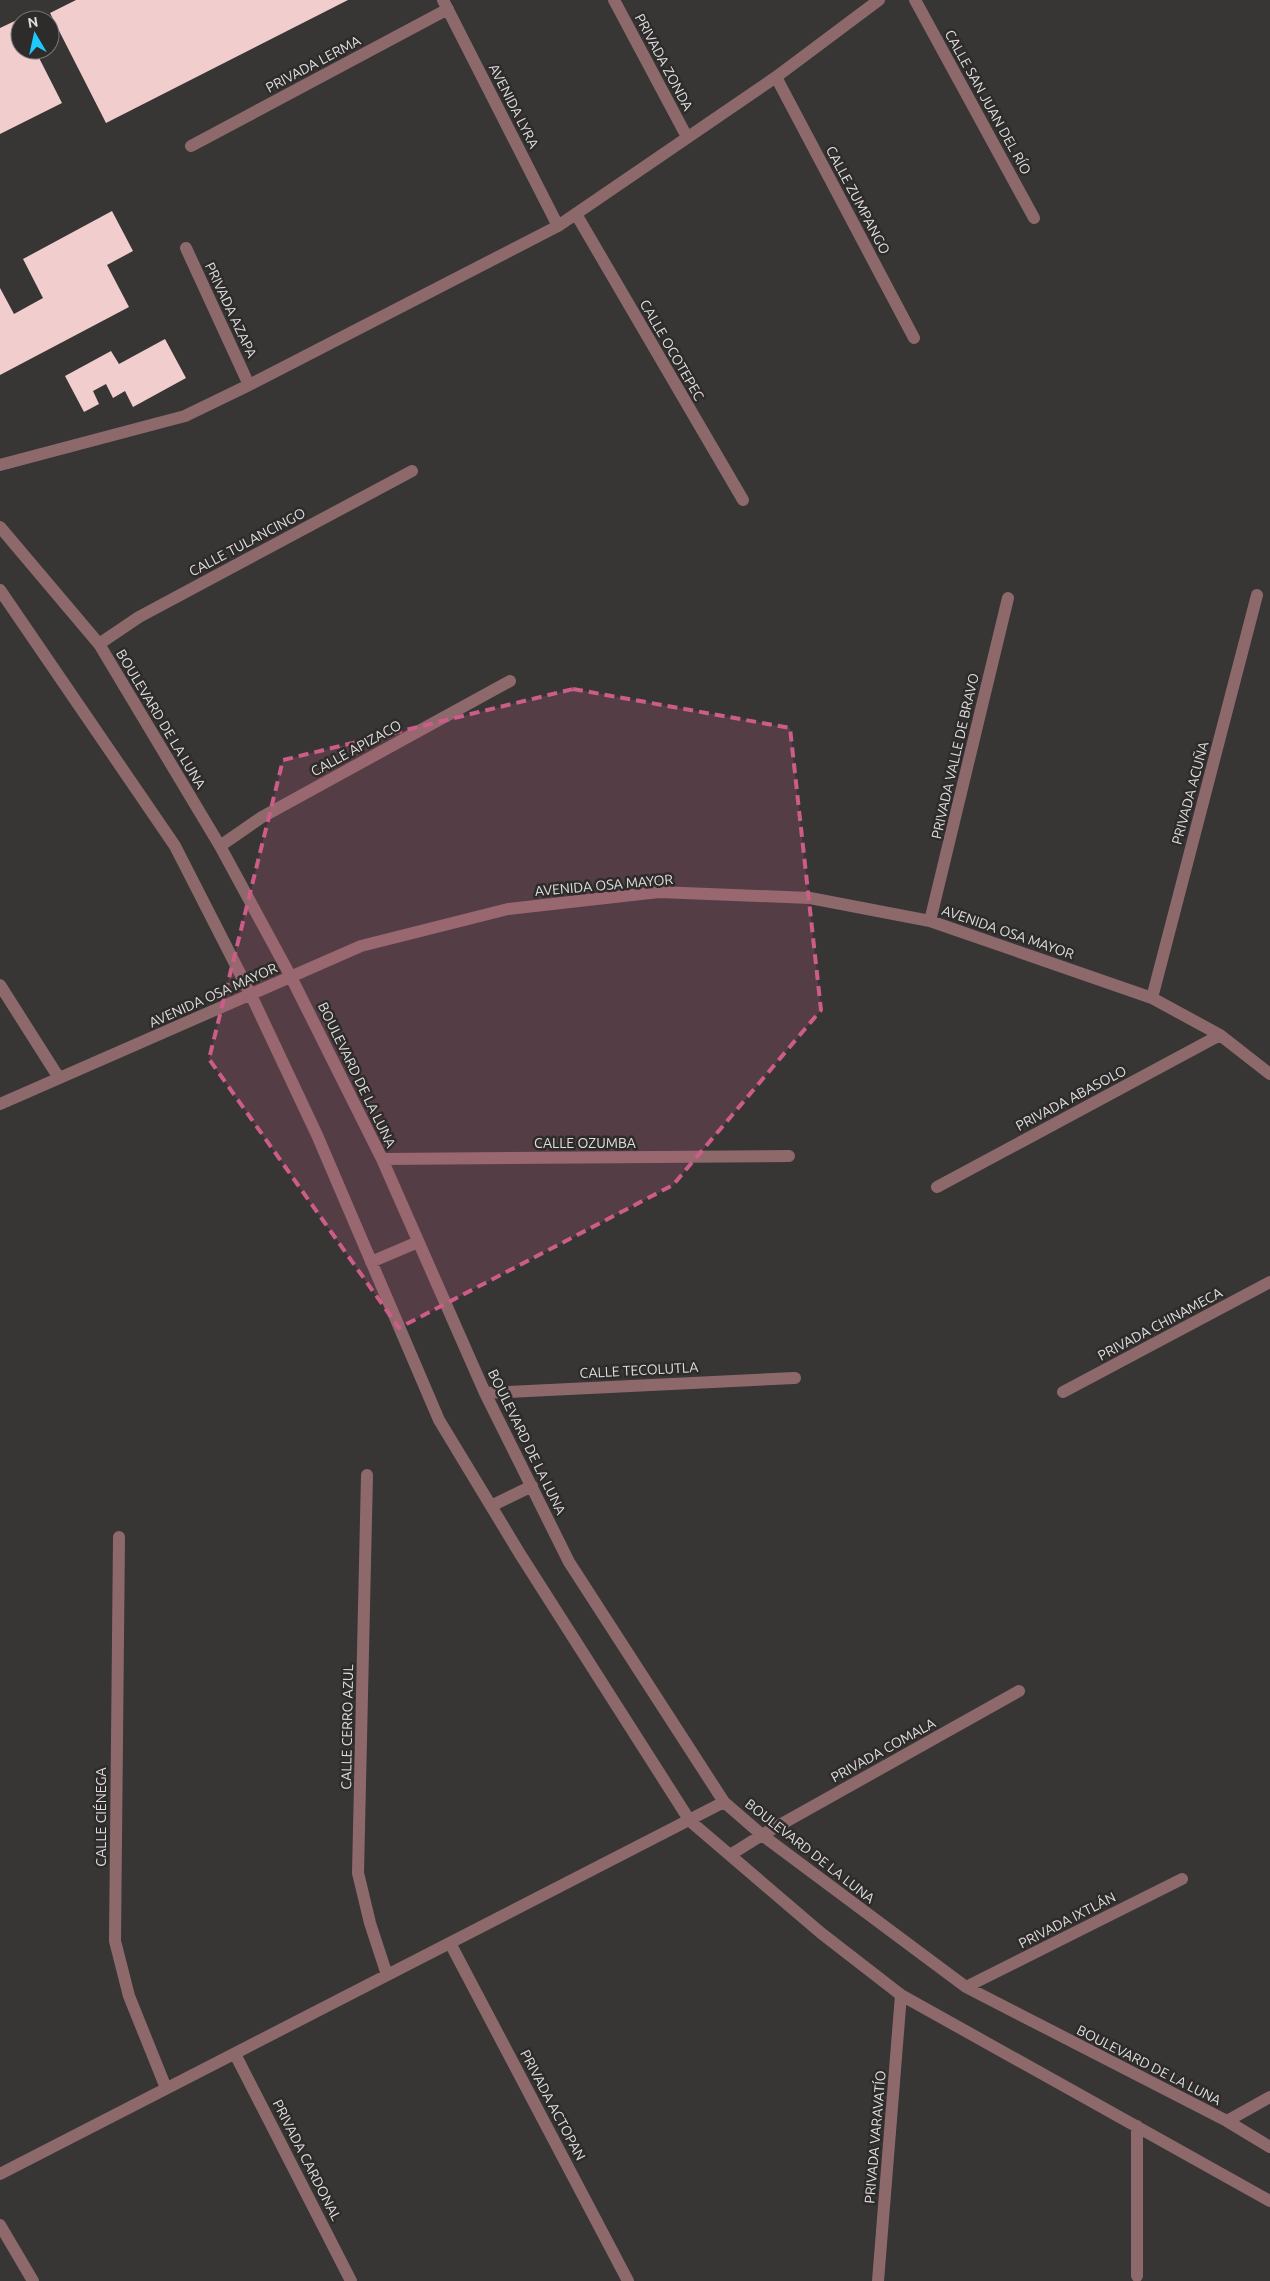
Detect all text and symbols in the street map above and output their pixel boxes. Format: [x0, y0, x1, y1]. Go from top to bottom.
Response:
north arrow [10, 10, 60, 60]
street label: PRIVADA ZONDA [632, 11, 696, 113]
text: N [27, 13, 39, 31]
street label: CALLE SAN JUAN DEL RÍO [942, 26, 1035, 177]
street label: PRIVADA LERMA [263, 32, 363, 96]
street label: AVENIDA LYRA [486, 61, 542, 151]
street label: CALLE ZUMPANGO [823, 143, 893, 257]
street label: PRIVADA AZAPA [202, 260, 260, 360]
street label: CALLE OCOTEPEC [637, 297, 708, 403]
street label: CALLE TULANCINGO [186, 504, 308, 579]
street label: BOULEVARD DE LA LUNA [113, 646, 209, 792]
street label: PRIVADA VALLE DE BRAVO [928, 671, 982, 840]
street label: CALLE APIZACO [308, 717, 404, 779]
street label: PRIVADA ACUÑA [1168, 739, 1211, 846]
street label: AVENIDA OSA MAYOR [534, 871, 674, 899]
street label: AVENIDA OSA MAYOR [940, 902, 1076, 962]
street label: AVENIDA OSA MAYOR [146, 959, 280, 1031]
street label: BOULEVARD DE LA LUNA [315, 1000, 399, 1150]
street label: PRIVADA ABASOLO [1013, 1062, 1129, 1134]
street label: CALLE OZUMBA [534, 1135, 636, 1151]
street label: PRIVADA CHINAMECA [1095, 1284, 1225, 1364]
street label: CALLE TECOLUTLA [579, 1359, 699, 1381]
street label: BOULEVARD DE LA LUNA [485, 1367, 569, 1517]
street label: CALLE CERRO AZUL [338, 1664, 356, 1790]
street label: PRIVADA COMALA [828, 1715, 938, 1785]
street label: CALLE CIÉNEGA [92, 1767, 109, 1867]
street label: BOULEVARD DE LA LUNA [742, 1795, 878, 1907]
street label: PRIVADA IXTLÁN [1015, 1888, 1118, 1951]
street label: BOULEVARD DE LA LUNA [1074, 2022, 1224, 2108]
street label: PRIVADA ACTOPAN [517, 2047, 589, 2163]
street label: PRIVADA VARAVATÍO [860, 2070, 889, 2204]
street label: PRIVADA CARDONAL [270, 2097, 344, 2223]

